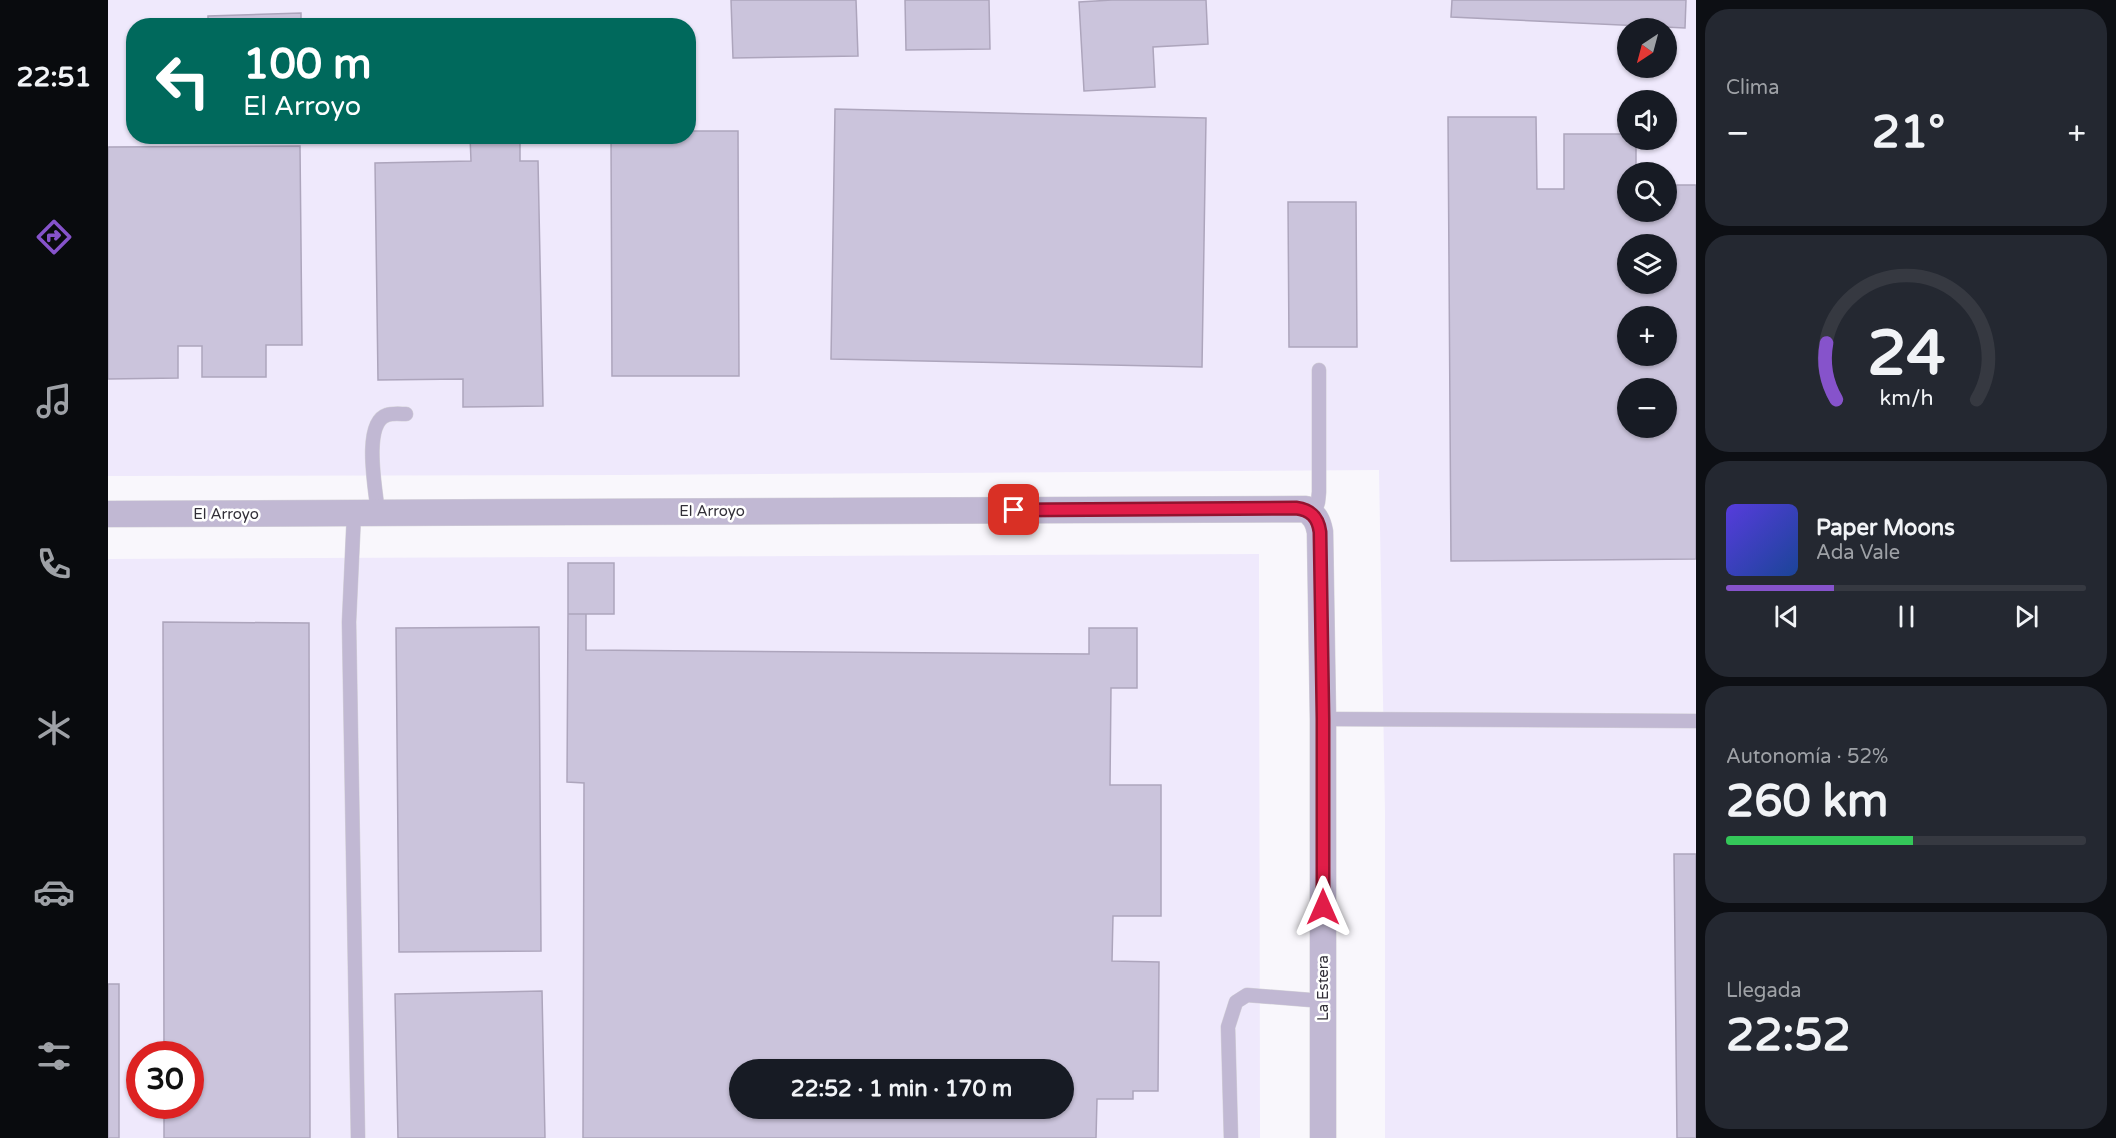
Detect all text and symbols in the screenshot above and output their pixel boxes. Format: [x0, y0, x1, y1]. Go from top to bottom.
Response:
north arrow [1617, 18, 1677, 78]
map controls [1617, 18, 1677, 438]
text: 100 m [243, 39, 372, 90]
icon: left [144, 42, 222, 120]
text: 22:51 [17, 61, 91, 94]
text: Clima [1726, 76, 1779, 100]
text: El Arroyo [243, 90, 361, 123]
button: sound [1617, 90, 1677, 150]
text: 21° [1872, 106, 1945, 160]
text: − [1726, 114, 1750, 153]
text: + [2067, 114, 2086, 153]
button: search [1617, 162, 1677, 222]
icon: directions [33, 216, 75, 258]
button: layers [1617, 234, 1677, 294]
button: + [1617, 306, 1677, 366]
text: 24 [1867, 317, 1945, 392]
button: − [1617, 378, 1677, 438]
icon: music [33, 380, 75, 422]
text: km/h [1879, 386, 1933, 412]
pin [988, 484, 1039, 535]
icon: arrive [997, 493, 1030, 526]
street label: El Arroyo [679, 502, 745, 520]
street label: El Arroyo [193, 505, 259, 523]
text: Paper Moons [1816, 515, 1955, 541]
text: Ada Vale [1816, 541, 1900, 565]
icon: phone [33, 543, 75, 585]
icon: previous [1770, 600, 1803, 633]
icon: pause [1890, 600, 1923, 633]
icon: next [2010, 600, 2043, 633]
icon: climate [33, 707, 75, 749]
text: Autonomía · 52% [1726, 745, 1888, 769]
text: 260 km [1726, 775, 1888, 829]
icon: car [33, 871, 75, 913]
position arrow [1291, 875, 1355, 939]
street label: La Estera [1314, 955, 1332, 1021]
text: Llegada [1726, 979, 1802, 1003]
text: 22:52 [1726, 1009, 1851, 1063]
icon: filters [33, 1035, 75, 1077]
speed limit sign: 30 [126, 1041, 204, 1119]
text: 22:52 · 1 min · 170 m [791, 1076, 1012, 1102]

